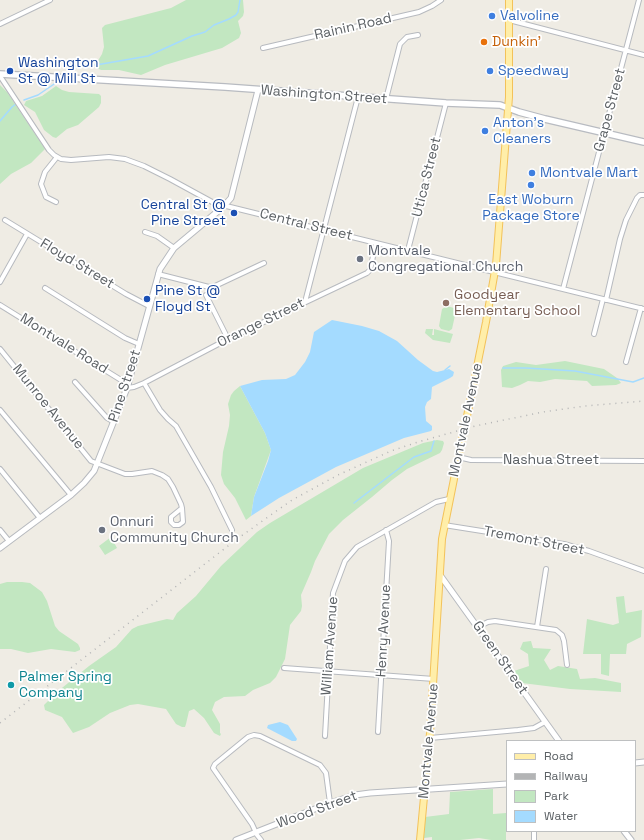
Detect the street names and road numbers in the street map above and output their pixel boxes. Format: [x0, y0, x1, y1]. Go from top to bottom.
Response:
street label: Rainin Road [313, 10, 393, 44]
street label: Grape Street [591, 66, 629, 154]
street label: Washington Street [260, 82, 388, 108]
street label: Utica Street [409, 135, 445, 219]
street label: Central Street [258, 205, 354, 245]
street label: Floyd Street [37, 235, 117, 293]
street label: Orange Street [215, 295, 307, 351]
street label: Montvale Road [17, 310, 111, 378]
street label: Pine Street [105, 348, 145, 424]
street label: Munroe Avenue [9, 361, 87, 453]
street label: Montvale Avenue [446, 362, 486, 478]
street label: Nashua Street [503, 452, 599, 468]
street label: Tremont Street [482, 523, 586, 559]
street label: Henry Avenue [373, 584, 395, 678]
street label: William Avenue [318, 596, 342, 696]
street label: Green Street [469, 618, 531, 698]
street label: Montvale Avenue [416, 683, 442, 799]
street label: Wood Street [274, 788, 360, 832]

